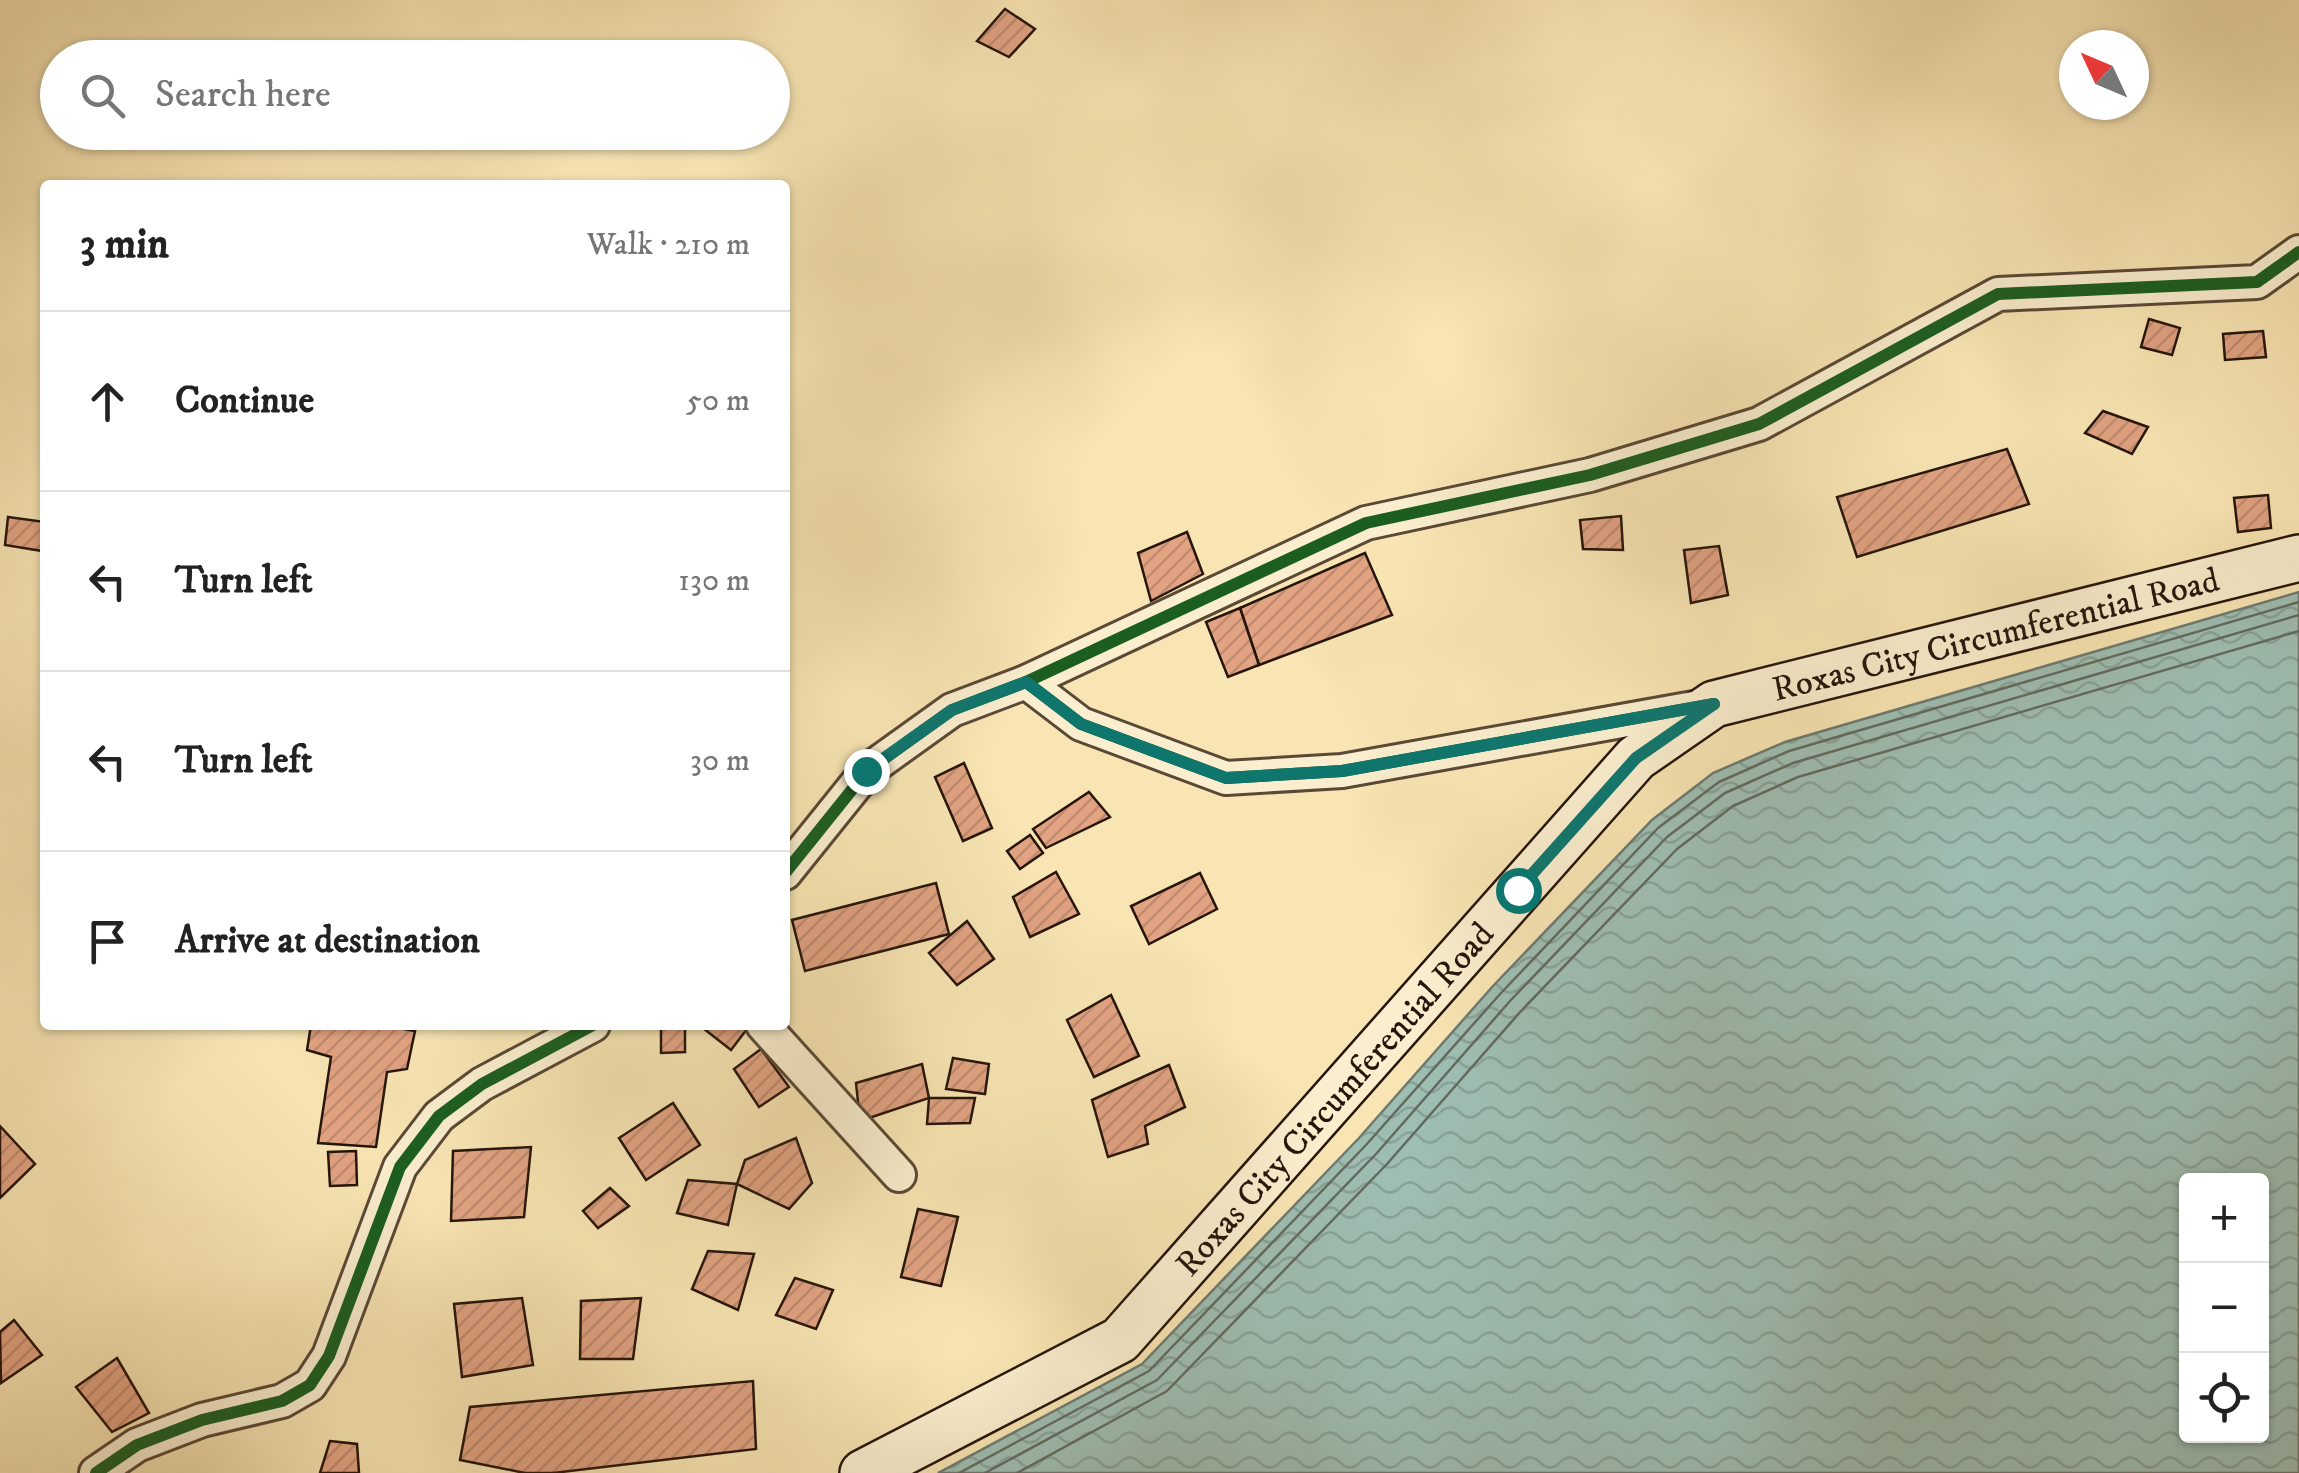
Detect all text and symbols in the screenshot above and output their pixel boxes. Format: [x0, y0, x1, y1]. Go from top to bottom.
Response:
north arrow [2059, 30, 2149, 120]
search box [40, 40, 790, 150]
icon: search [75, 68, 130, 123]
text: Search here [155, 71, 331, 119]
text: 3 min [80, 219, 169, 271]
text: Walk · 210 m [587, 225, 750, 265]
icon: ahead [80, 374, 135, 429]
text: Continue [175, 377, 314, 425]
text: 50 m [686, 381, 750, 421]
icon: left [80, 554, 135, 609]
text: Turn left [175, 557, 313, 605]
street label: Roxas City Circumferential Road [1768, 559, 2224, 713]
text: 130 m [678, 561, 750, 601]
icon: left [80, 734, 135, 789]
text: Turn left [175, 737, 313, 785]
text: 30 m [690, 741, 750, 781]
route end [844, 749, 890, 795]
route start [1496, 868, 1542, 914]
street label: Roxas City Circumferential Road [1167, 913, 1505, 1286]
icon: arrive [80, 914, 135, 969]
text: Arrive at destination [175, 917, 480, 965]
map controls [2179, 1173, 2269, 1443]
button: + [2179, 1173, 2269, 1263]
button: − [2179, 1263, 2269, 1353]
button: locate [2179, 1353, 2269, 1443]

